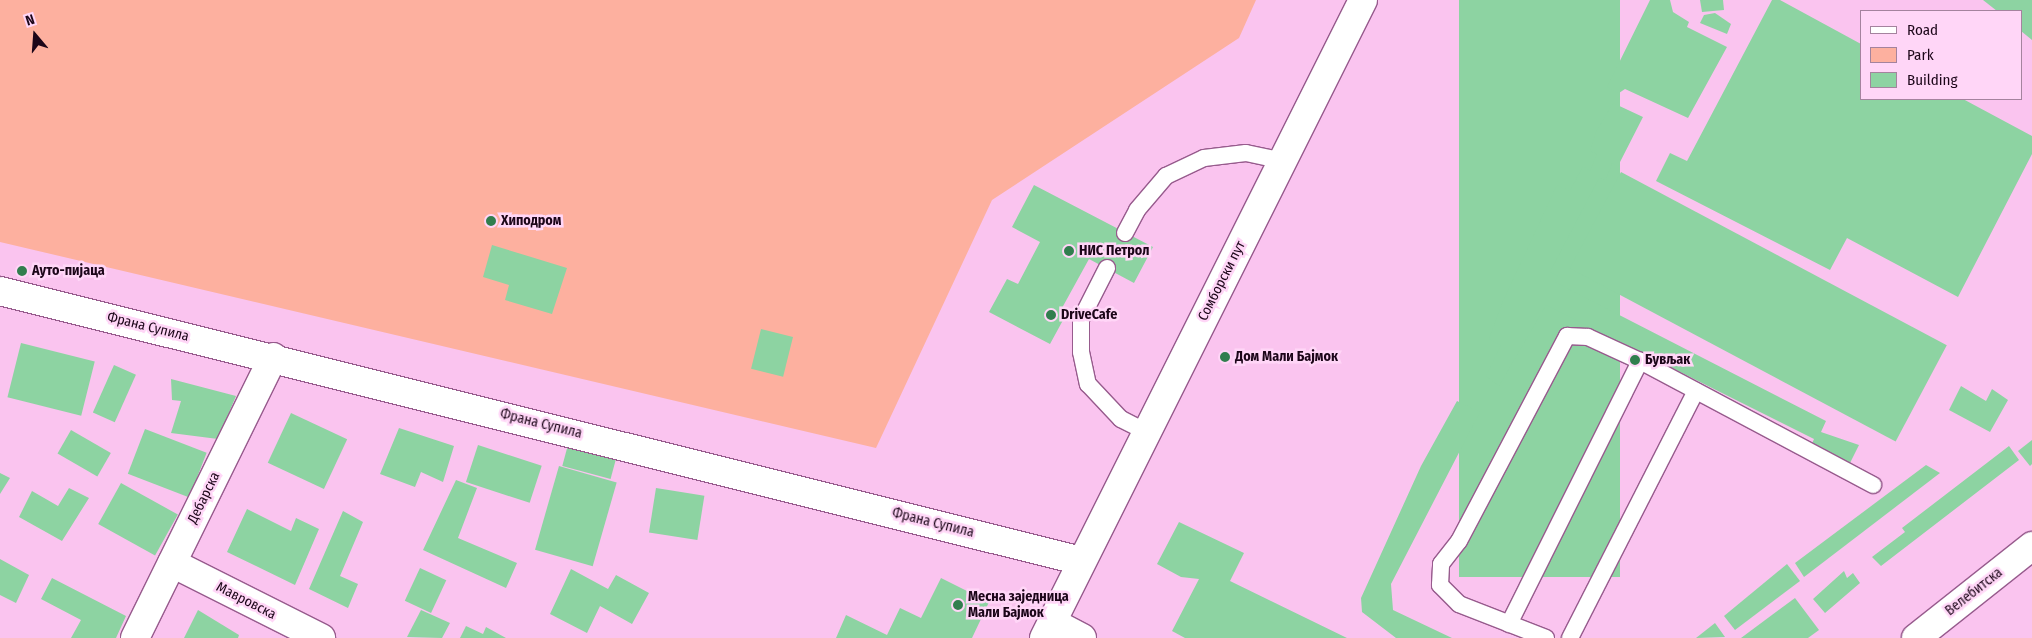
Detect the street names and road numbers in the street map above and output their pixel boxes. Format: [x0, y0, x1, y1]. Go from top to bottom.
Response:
street label: Сомборски пут [1195, 238, 1249, 324]
street label: Франа Супила [105, 309, 191, 345]
street label: Франа Супила [498, 406, 584, 442]
street label: Дебарска [184, 469, 224, 527]
street label: Франа Супила [890, 505, 976, 541]
street label: Велебитска [1942, 564, 2006, 620]
street label: Мавровска [213, 579, 279, 623]

